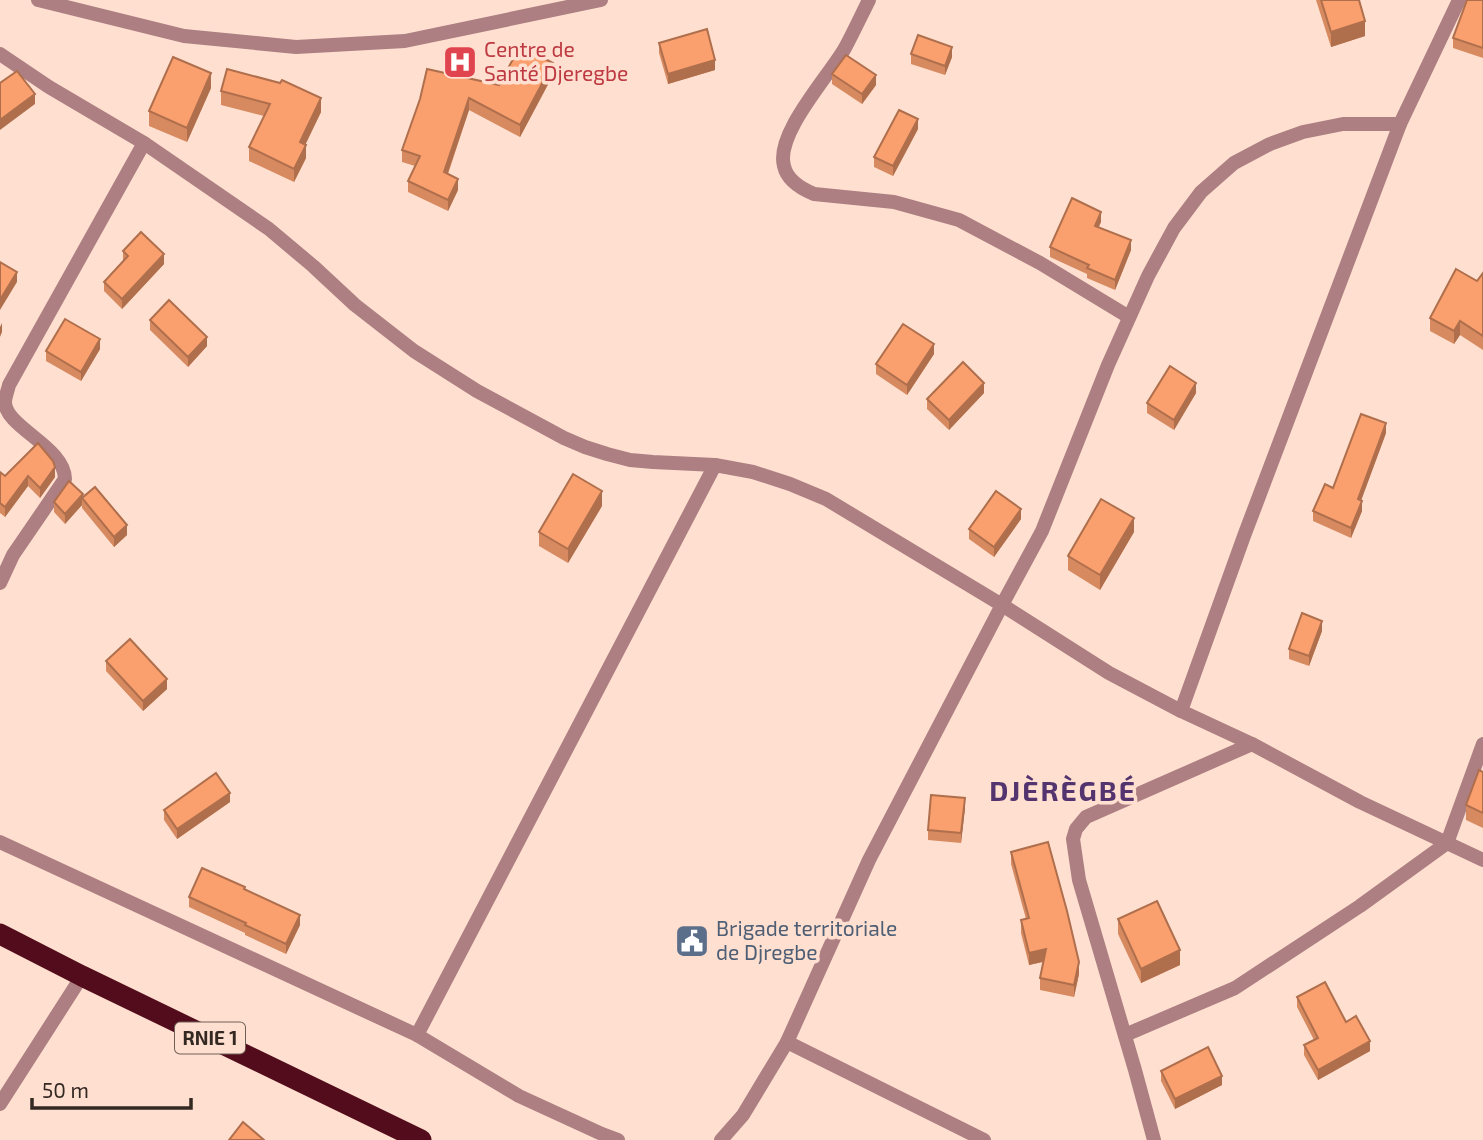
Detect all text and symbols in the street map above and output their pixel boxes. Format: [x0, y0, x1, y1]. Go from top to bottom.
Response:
place label: Centre de Santé Djeregbe [484, 36, 628, 86]
hospital icon: Centre de Santé Djeregbe [441, 43, 479, 81]
district label: DJÈRÈGBÉ [989, 773, 1137, 807]
place label: Brigade territoriale de Djregbe [716, 915, 897, 965]
public building icon: Brigade territoriale de Djregbe [673, 922, 711, 960]
road number: RNIE 1 [175, 1022, 245, 1054]
scale bar [32, 1066, 191, 1110]
text: 50 m [42, 1077, 89, 1102]

